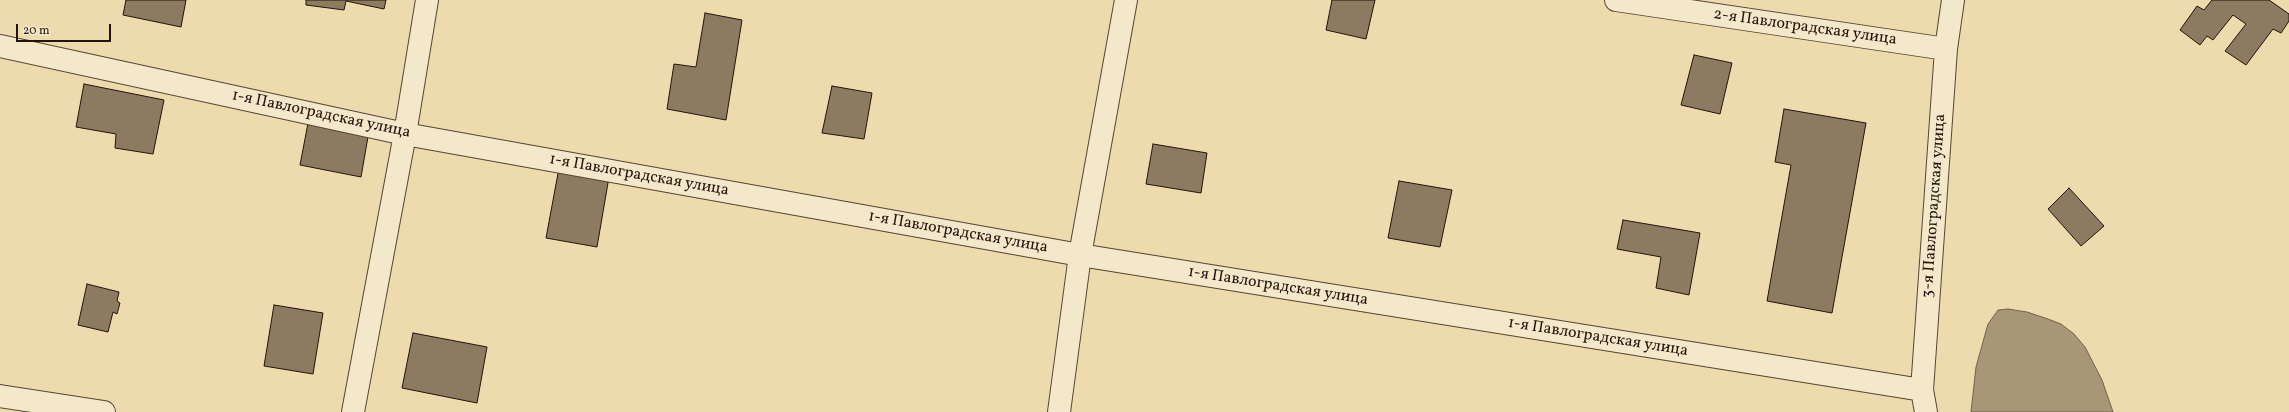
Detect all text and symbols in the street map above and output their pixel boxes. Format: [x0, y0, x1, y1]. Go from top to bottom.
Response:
street label: 2-я Павлоградская улица [1712, 6, 1898, 50]
scale bar [18, 16, 113, 42]
text: 20 m [23, 23, 50, 39]
street label: 1-я Павлоградская улица [230, 87, 412, 143]
street label: 3-я Павлоградская улица [1919, 113, 1951, 299]
street label: 1-я Павлоградская улица [548, 151, 730, 201]
street label: 1-я Павлоградская улица [867, 208, 1049, 258]
street label: 1-я Павлоградская улица [1187, 263, 1369, 311]
street label: 1-я Павлоградская улица [1507, 314, 1689, 362]

